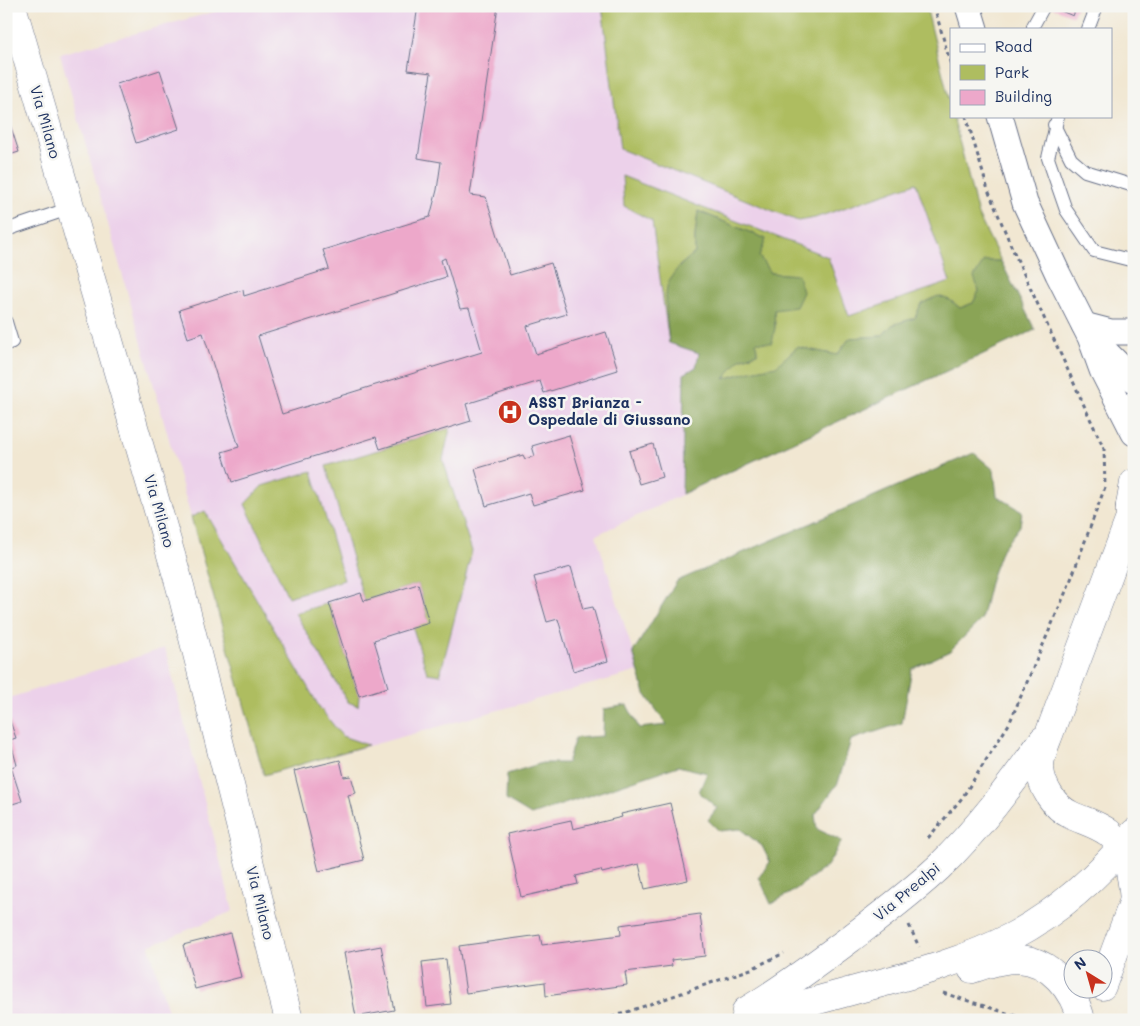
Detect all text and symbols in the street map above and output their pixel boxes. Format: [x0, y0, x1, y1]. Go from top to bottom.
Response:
legend [950, 28, 1112, 118]
text: Road [995, 36, 1032, 56]
text: Park [995, 62, 1029, 82]
street label: Via Milano [26, 83, 66, 161]
text: Building [995, 86, 1052, 106]
place label: ASST Brianza - Ospedale di Giussano [528, 392, 690, 429]
hospital icon: ASST Brianza - Ospedale di Giussano [497, 399, 523, 425]
street label: Via Milano [140, 472, 180, 550]
street label: Via Prealpi [869, 857, 944, 925]
street label: Via Milano [242, 864, 280, 942]
north arrow [1062, 948, 1112, 998]
text: N [1070, 952, 1090, 974]

